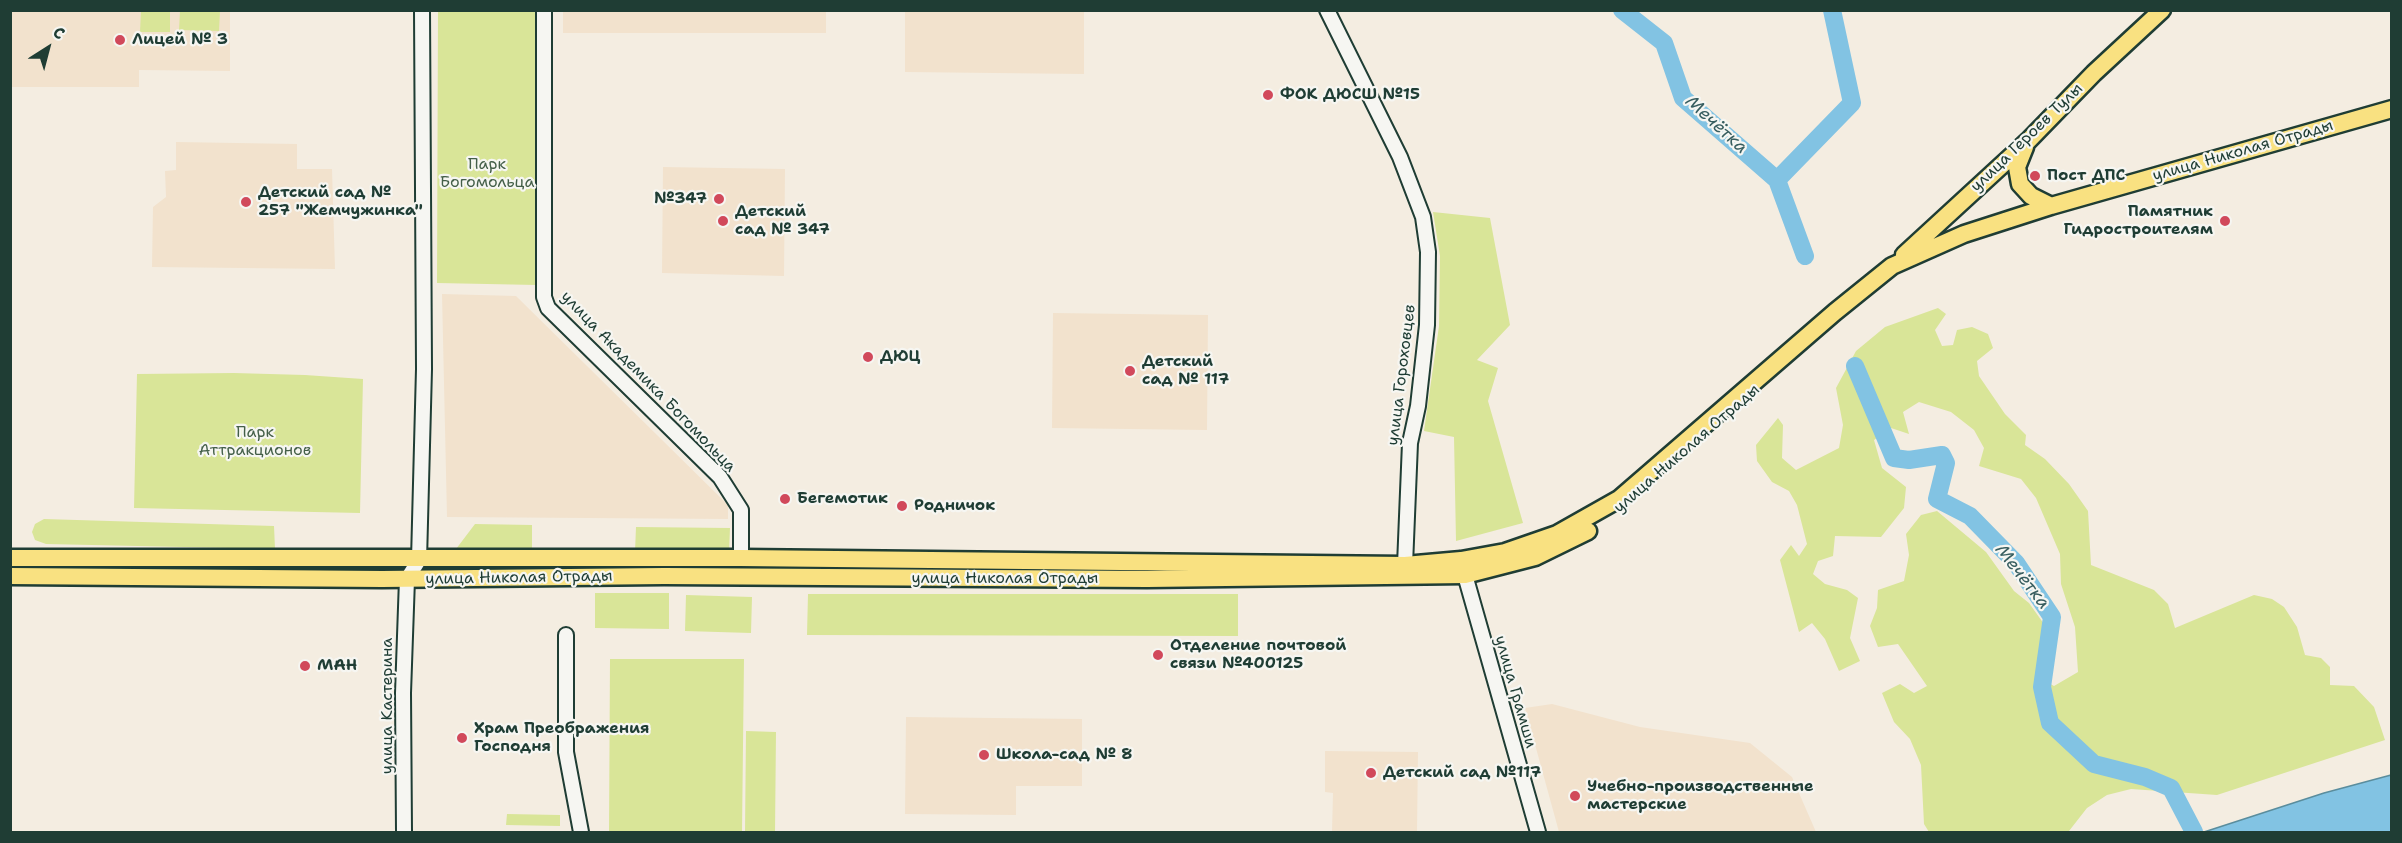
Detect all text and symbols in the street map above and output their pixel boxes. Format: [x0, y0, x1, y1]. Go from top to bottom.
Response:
north arrow [18, 18, 78, 78]
text: С [49, 22, 69, 44]
place label: Лицей № 3 [132, 30, 228, 50]
marker: Лицей № 3 [113, 33, 127, 47]
street label: улица Героев Тулы [1967, 79, 2087, 197]
place label: ФОК ДЮСШ №15 [1280, 85, 1420, 105]
marker: ФОК ДЮСШ №15 [1261, 88, 1275, 102]
water label: Мечётка [1680, 91, 1752, 159]
street label: улица Николая Отрады [2150, 116, 2336, 186]
park label: Парк Богомольца [440, 155, 534, 193]
place label: Пост ДПС [2047, 166, 2125, 186]
marker: Пост ДПС [2028, 169, 2042, 183]
place label: Детский сад № 257 "Жемчужинка" [258, 183, 423, 221]
place label: №347 [654, 189, 707, 209]
marker: №347 [712, 192, 726, 206]
marker: Детский сад № 257 "Жемчужинка" [239, 195, 253, 209]
place label: Детский сад № 347 [735, 202, 830, 240]
place label: Памятник Гидростроителям [2063, 202, 2213, 240]
marker: Детский сад № 347 [716, 214, 730, 228]
marker: Памятник Гидростроителям [2218, 214, 2232, 228]
street label: улица Академика Богомольца [556, 288, 740, 476]
street label: улица Гороховцев [1384, 303, 1420, 447]
place label: ДЮЦ [880, 347, 920, 367]
marker: ДЮЦ [861, 350, 875, 364]
place label: Детский сад № 117 [1142, 352, 1229, 390]
marker: Детский сад № 117 [1123, 364, 1137, 378]
street label: улица Николая Отрады [1610, 380, 1764, 518]
park label: Парк Аттракционов [199, 423, 311, 461]
place label: Бегемотик [797, 489, 888, 509]
marker: Бегемотик [778, 492, 792, 506]
place label: Родничок [914, 496, 995, 516]
marker: Родничок [895, 499, 909, 513]
water label: Мечётка [1990, 540, 2054, 614]
street label: улица Николая Отрады [425, 567, 613, 589]
street label: улица Николая Отрады [912, 569, 1098, 589]
street label: улица Грамши [1490, 634, 1540, 750]
place label: Отделение почтовой связи №400125 [1170, 636, 1346, 674]
street label: улица Кастерина [378, 638, 398, 774]
marker: Отделение почтовой связи №400125 [1151, 648, 1165, 662]
place label: МАН [317, 656, 357, 676]
marker: МАН [298, 659, 312, 673]
place label: Храм Преображения Господня [474, 719, 649, 757]
marker: Храм Преображения Господня [455, 731, 469, 745]
place label: Школа-сад № 8 [996, 745, 1132, 765]
marker: Школа-сад № 8 [977, 748, 991, 762]
place label: Детский сад №117 [1383, 763, 1541, 783]
marker: Детский сад №117 [1364, 766, 1378, 780]
place label: Учебно-производственные мастерские [1587, 777, 1814, 815]
marker: Учебно-производственные мастерские [1568, 789, 1582, 803]

